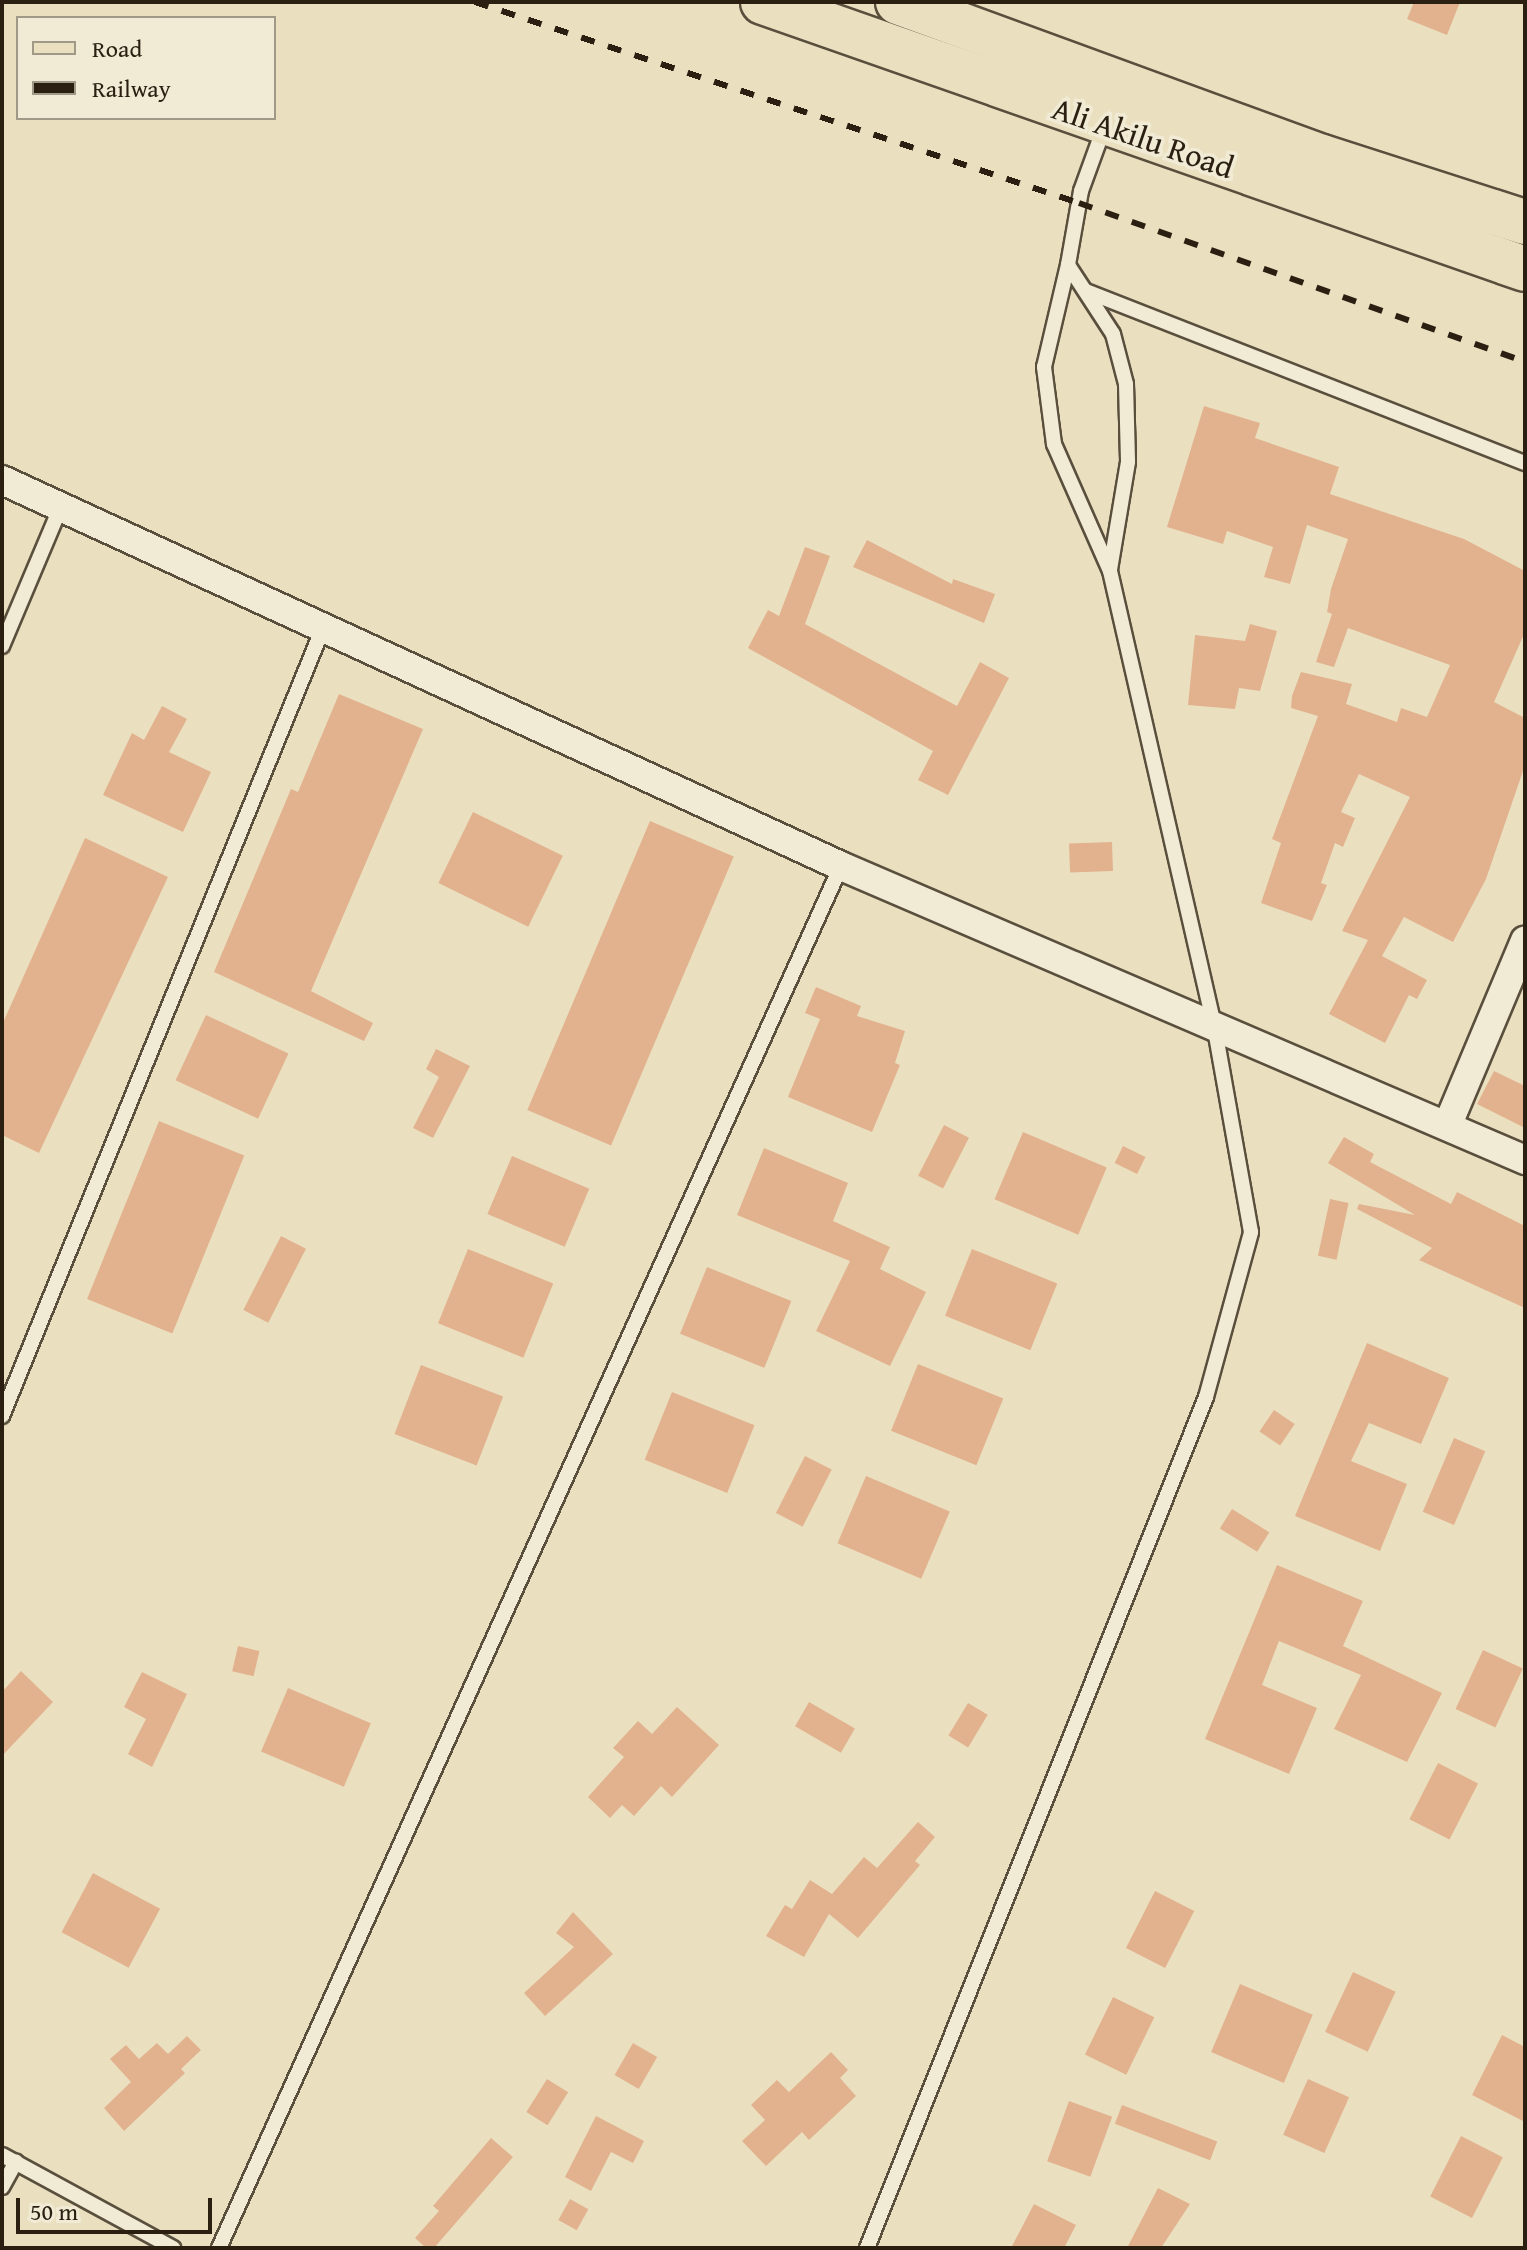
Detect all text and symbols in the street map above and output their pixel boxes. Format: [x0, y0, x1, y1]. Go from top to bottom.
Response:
legend [16, 16, 276, 120]
text: Road [92, 31, 142, 66]
text: Railway [92, 71, 171, 106]
street label: Ali Akilu Road [1047, 89, 1239, 187]
scale bar [20, 2182, 216, 2232]
text: 50 m [30, 2194, 78, 2229]

